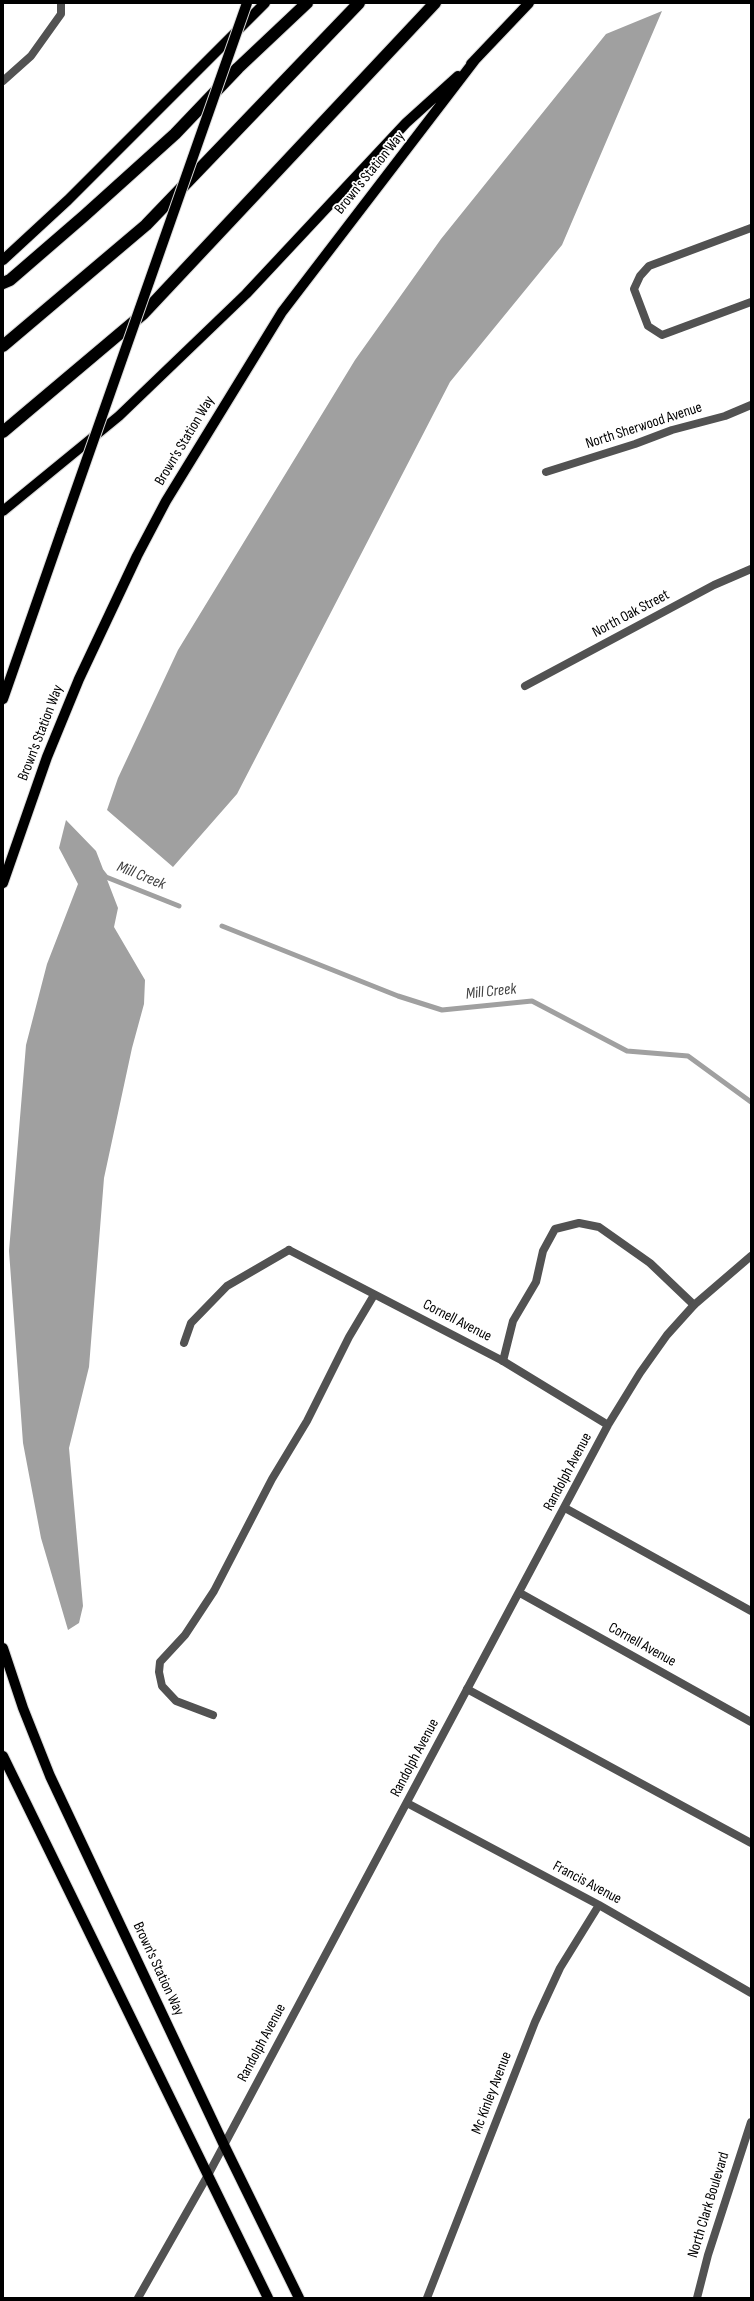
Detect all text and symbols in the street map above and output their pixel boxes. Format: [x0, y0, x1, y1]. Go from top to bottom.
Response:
street label: Brown's Station Way [331, 128, 409, 218]
street label: Brown's Station Way [151, 393, 219, 489]
street label: North Sherwood Avenue [584, 399, 704, 453]
street label: North Oak Street [589, 586, 673, 642]
street label: Brown's Station Way [14, 683, 68, 783]
water label: Mill Creek [114, 858, 168, 894]
water label: Mill Creek [465, 980, 517, 1004]
street label: Cornell Avenue [420, 1296, 494, 1346]
street label: Randolph Avenue [540, 1430, 596, 1514]
street label: Cornell Avenue [605, 1619, 679, 1671]
street label: Randolph Avenue [387, 1716, 443, 1800]
street label: Francis Avenue [550, 1857, 624, 1909]
street label: Brown's Station Way [128, 1919, 188, 2019]
street label: Randolph Avenue [234, 2001, 290, 2085]
street label: Mc Kinley Avenue [468, 2049, 516, 2137]
street label: North Clark Boulevard [684, 2150, 734, 2260]

